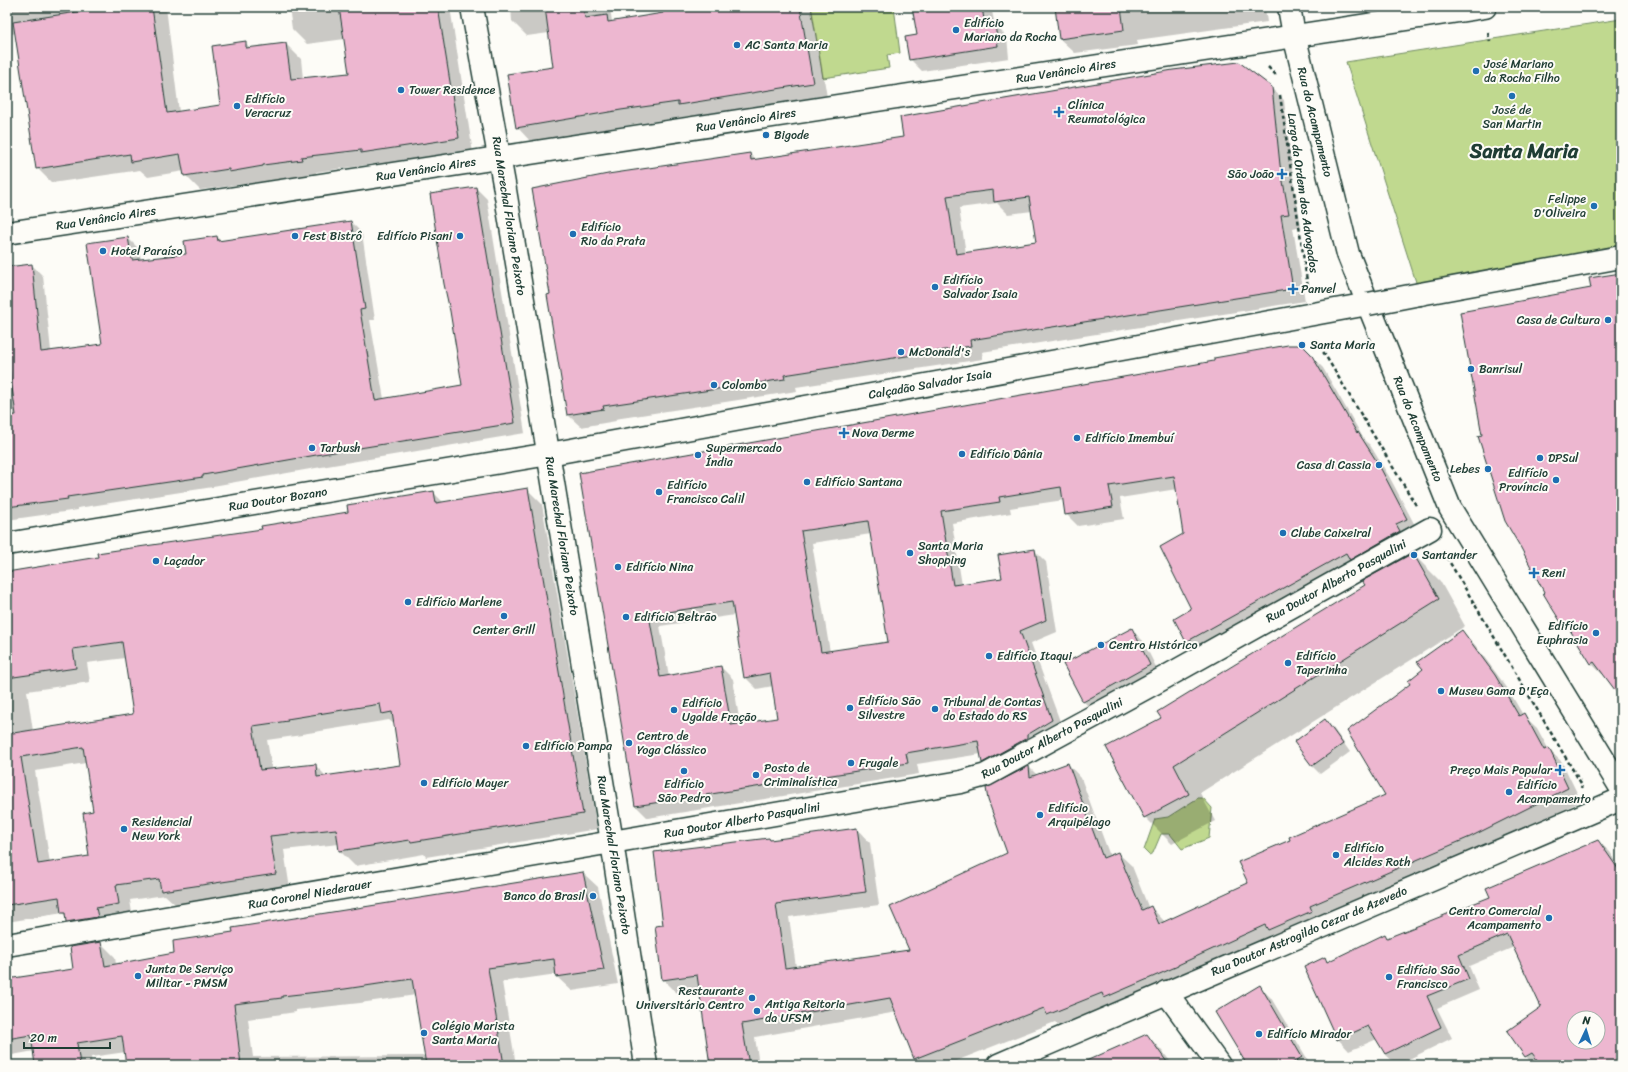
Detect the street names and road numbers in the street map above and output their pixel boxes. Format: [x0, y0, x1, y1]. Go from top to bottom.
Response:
street label: Rua Venâncio Aires [1014, 52, 1118, 90]
street label: Rua do Acampamento [1291, 65, 1339, 179]
street label: Rua Venâncio Aires [694, 101, 798, 139]
street label: Largo da Ordem dos Advogados [1281, 111, 1325, 275]
street label: Rua Marechal Floriano Peixoto [486, 135, 532, 297]
street label: Rua Venâncio Aires [374, 150, 478, 188]
street label: Rua Venâncio Aires [54, 199, 158, 237]
street label: Calçadão Salvador Isaia [867, 362, 993, 406]
street label: Rua do Acampamento [1387, 373, 1449, 485]
street label: Rua Marechal Floriano Peixoto [539, 455, 585, 617]
street label: Rua Doutor Bozano [227, 480, 329, 518]
street label: Rua Doutor Alberto Pasqualini [1262, 533, 1411, 629]
street label: Rua Doutor Alberto Pasqualini [977, 691, 1128, 785]
street label: Rua Marechal Floriano Peixoto [591, 774, 637, 936]
street label: Rua Doutor Alberto Pasqualini [662, 795, 822, 845]
street label: Rua Coronel Niederauer [246, 872, 375, 916]
street label: Rua Doutor Astrogildo Cezar de Azevedo [1207, 880, 1411, 982]

